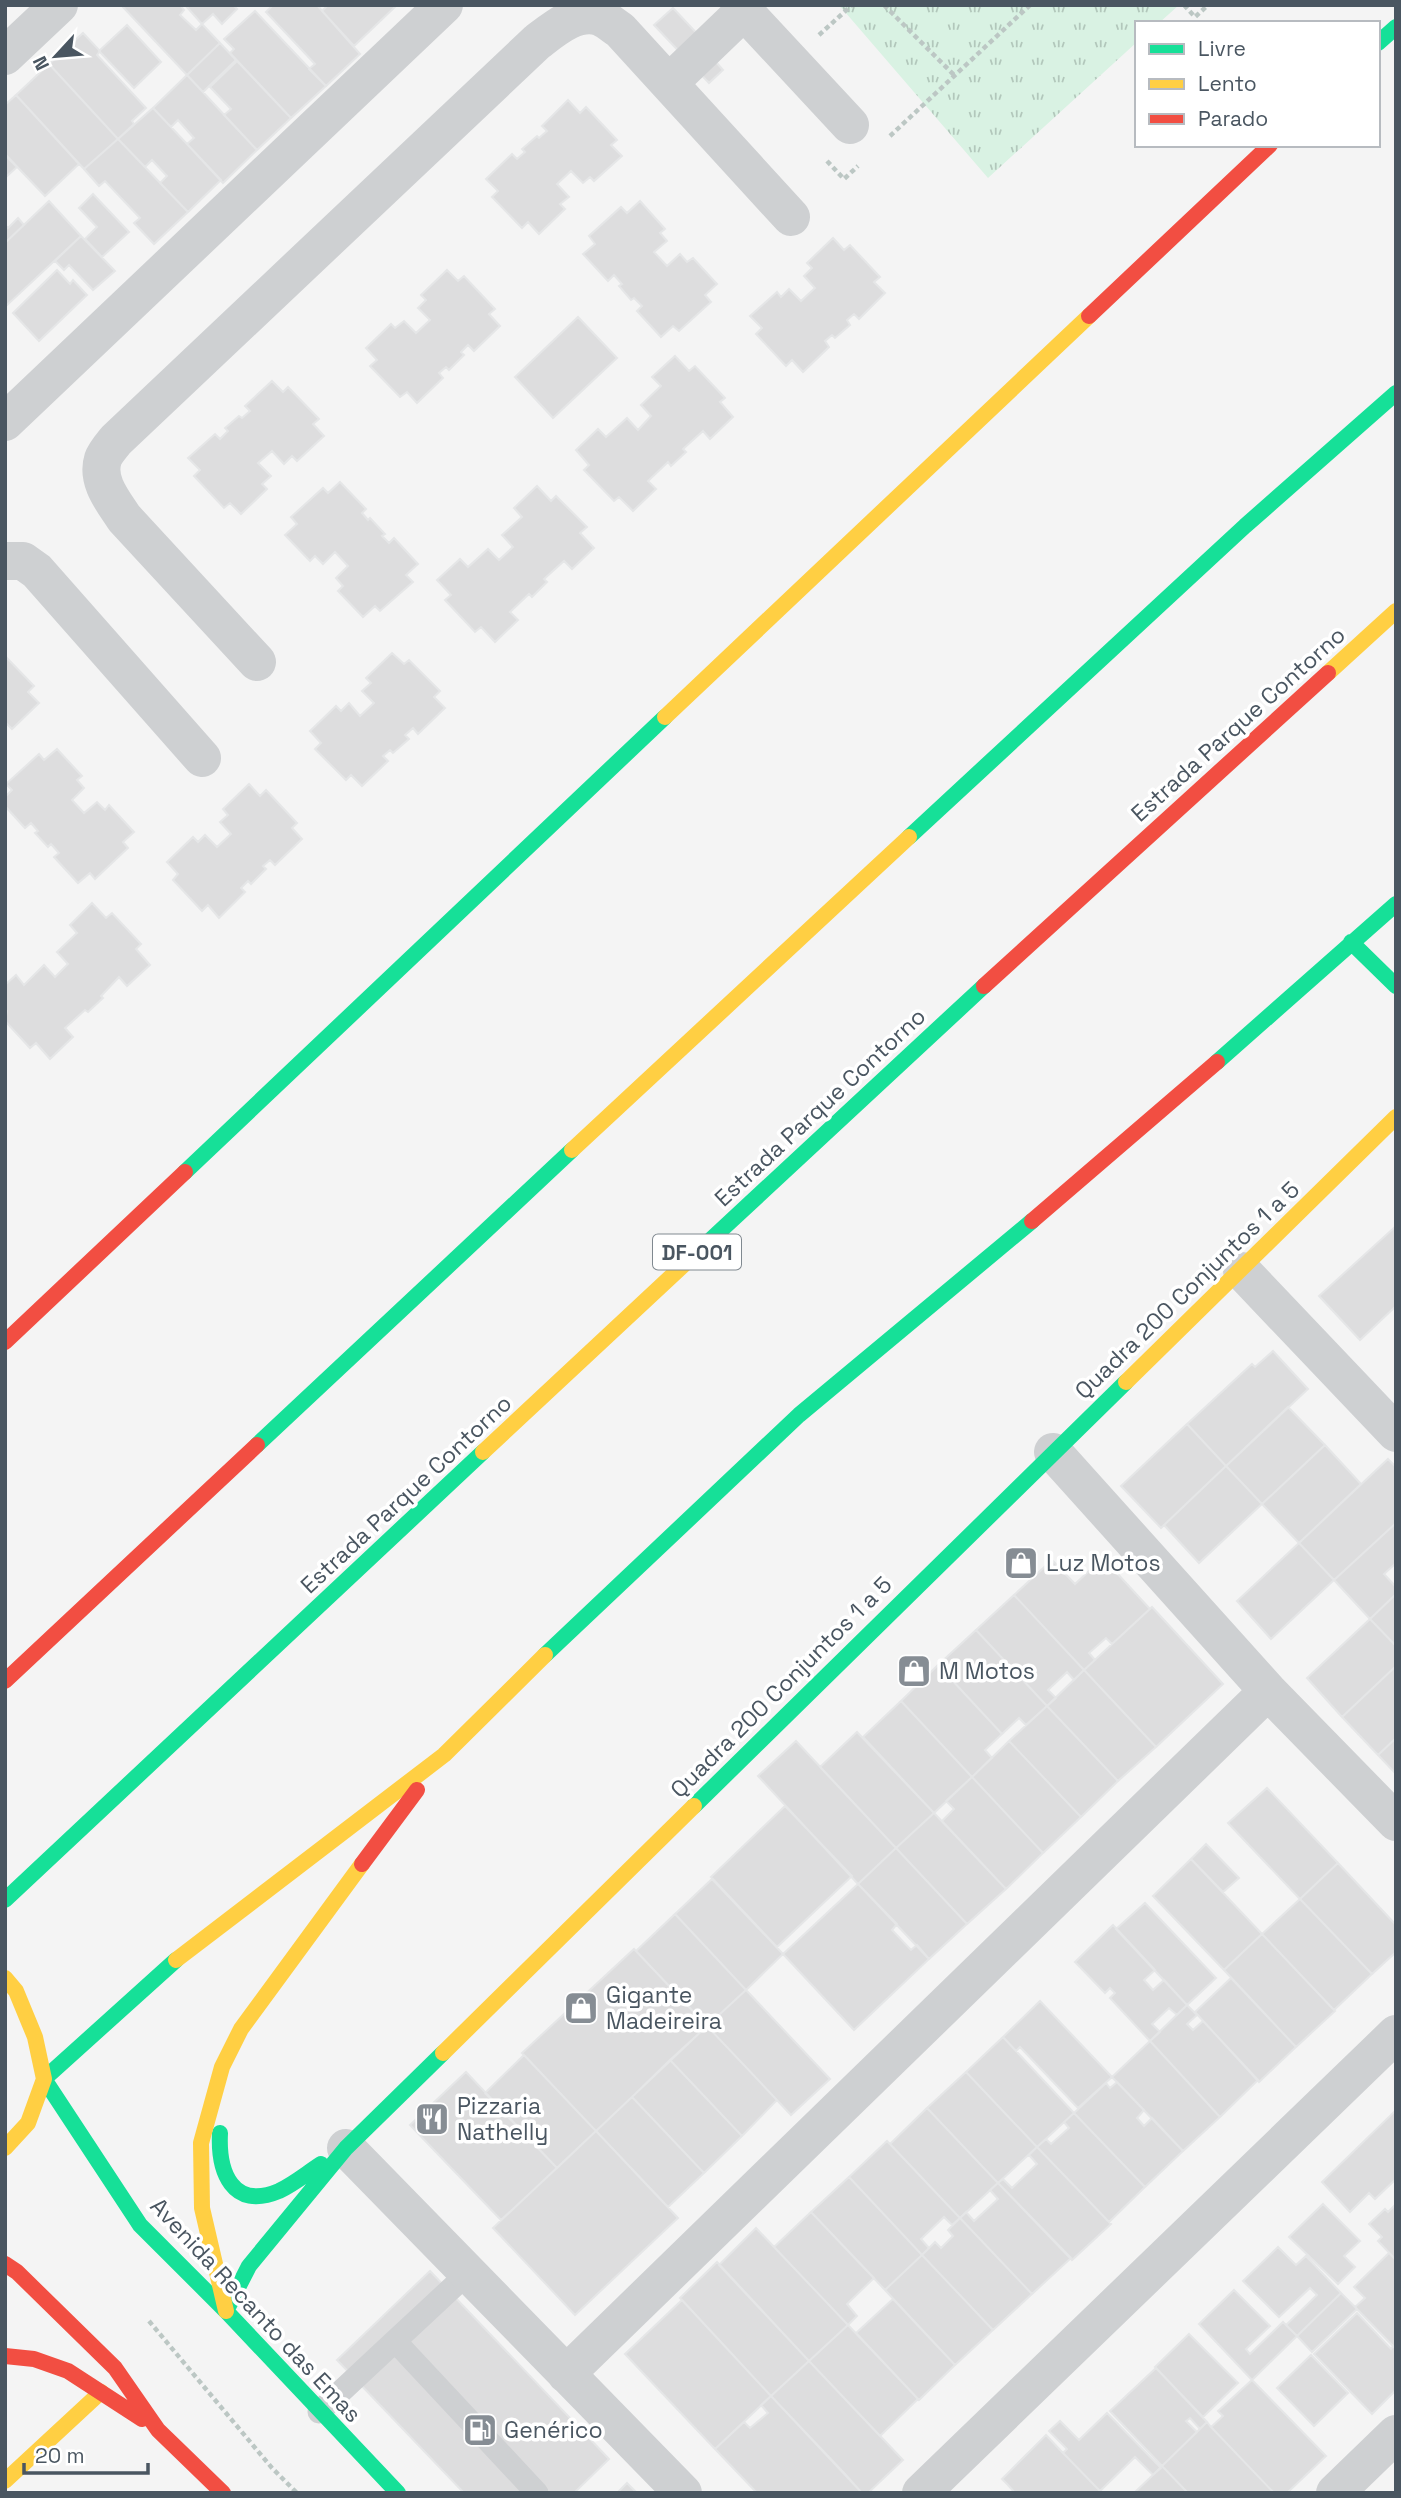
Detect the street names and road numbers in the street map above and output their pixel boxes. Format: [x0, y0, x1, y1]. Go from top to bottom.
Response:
street label: Estrada Parque Contorno [1125, 620, 1351, 828]
street label: Estrada Parque Contorno [708, 1001, 932, 1213]
street label: Quadra 200 Conjuntos 1 a 5 [1068, 1175, 1306, 1405]
road number: DF-001 [653, 1234, 741, 1270]
street label: Estrada Parque Contorno [294, 1388, 518, 1600]
street label: Quadra 200 Conjuntos 1 a 5 [664, 1570, 898, 1804]
street label: Avenida Recanto das Emas [144, 2191, 368, 2429]

